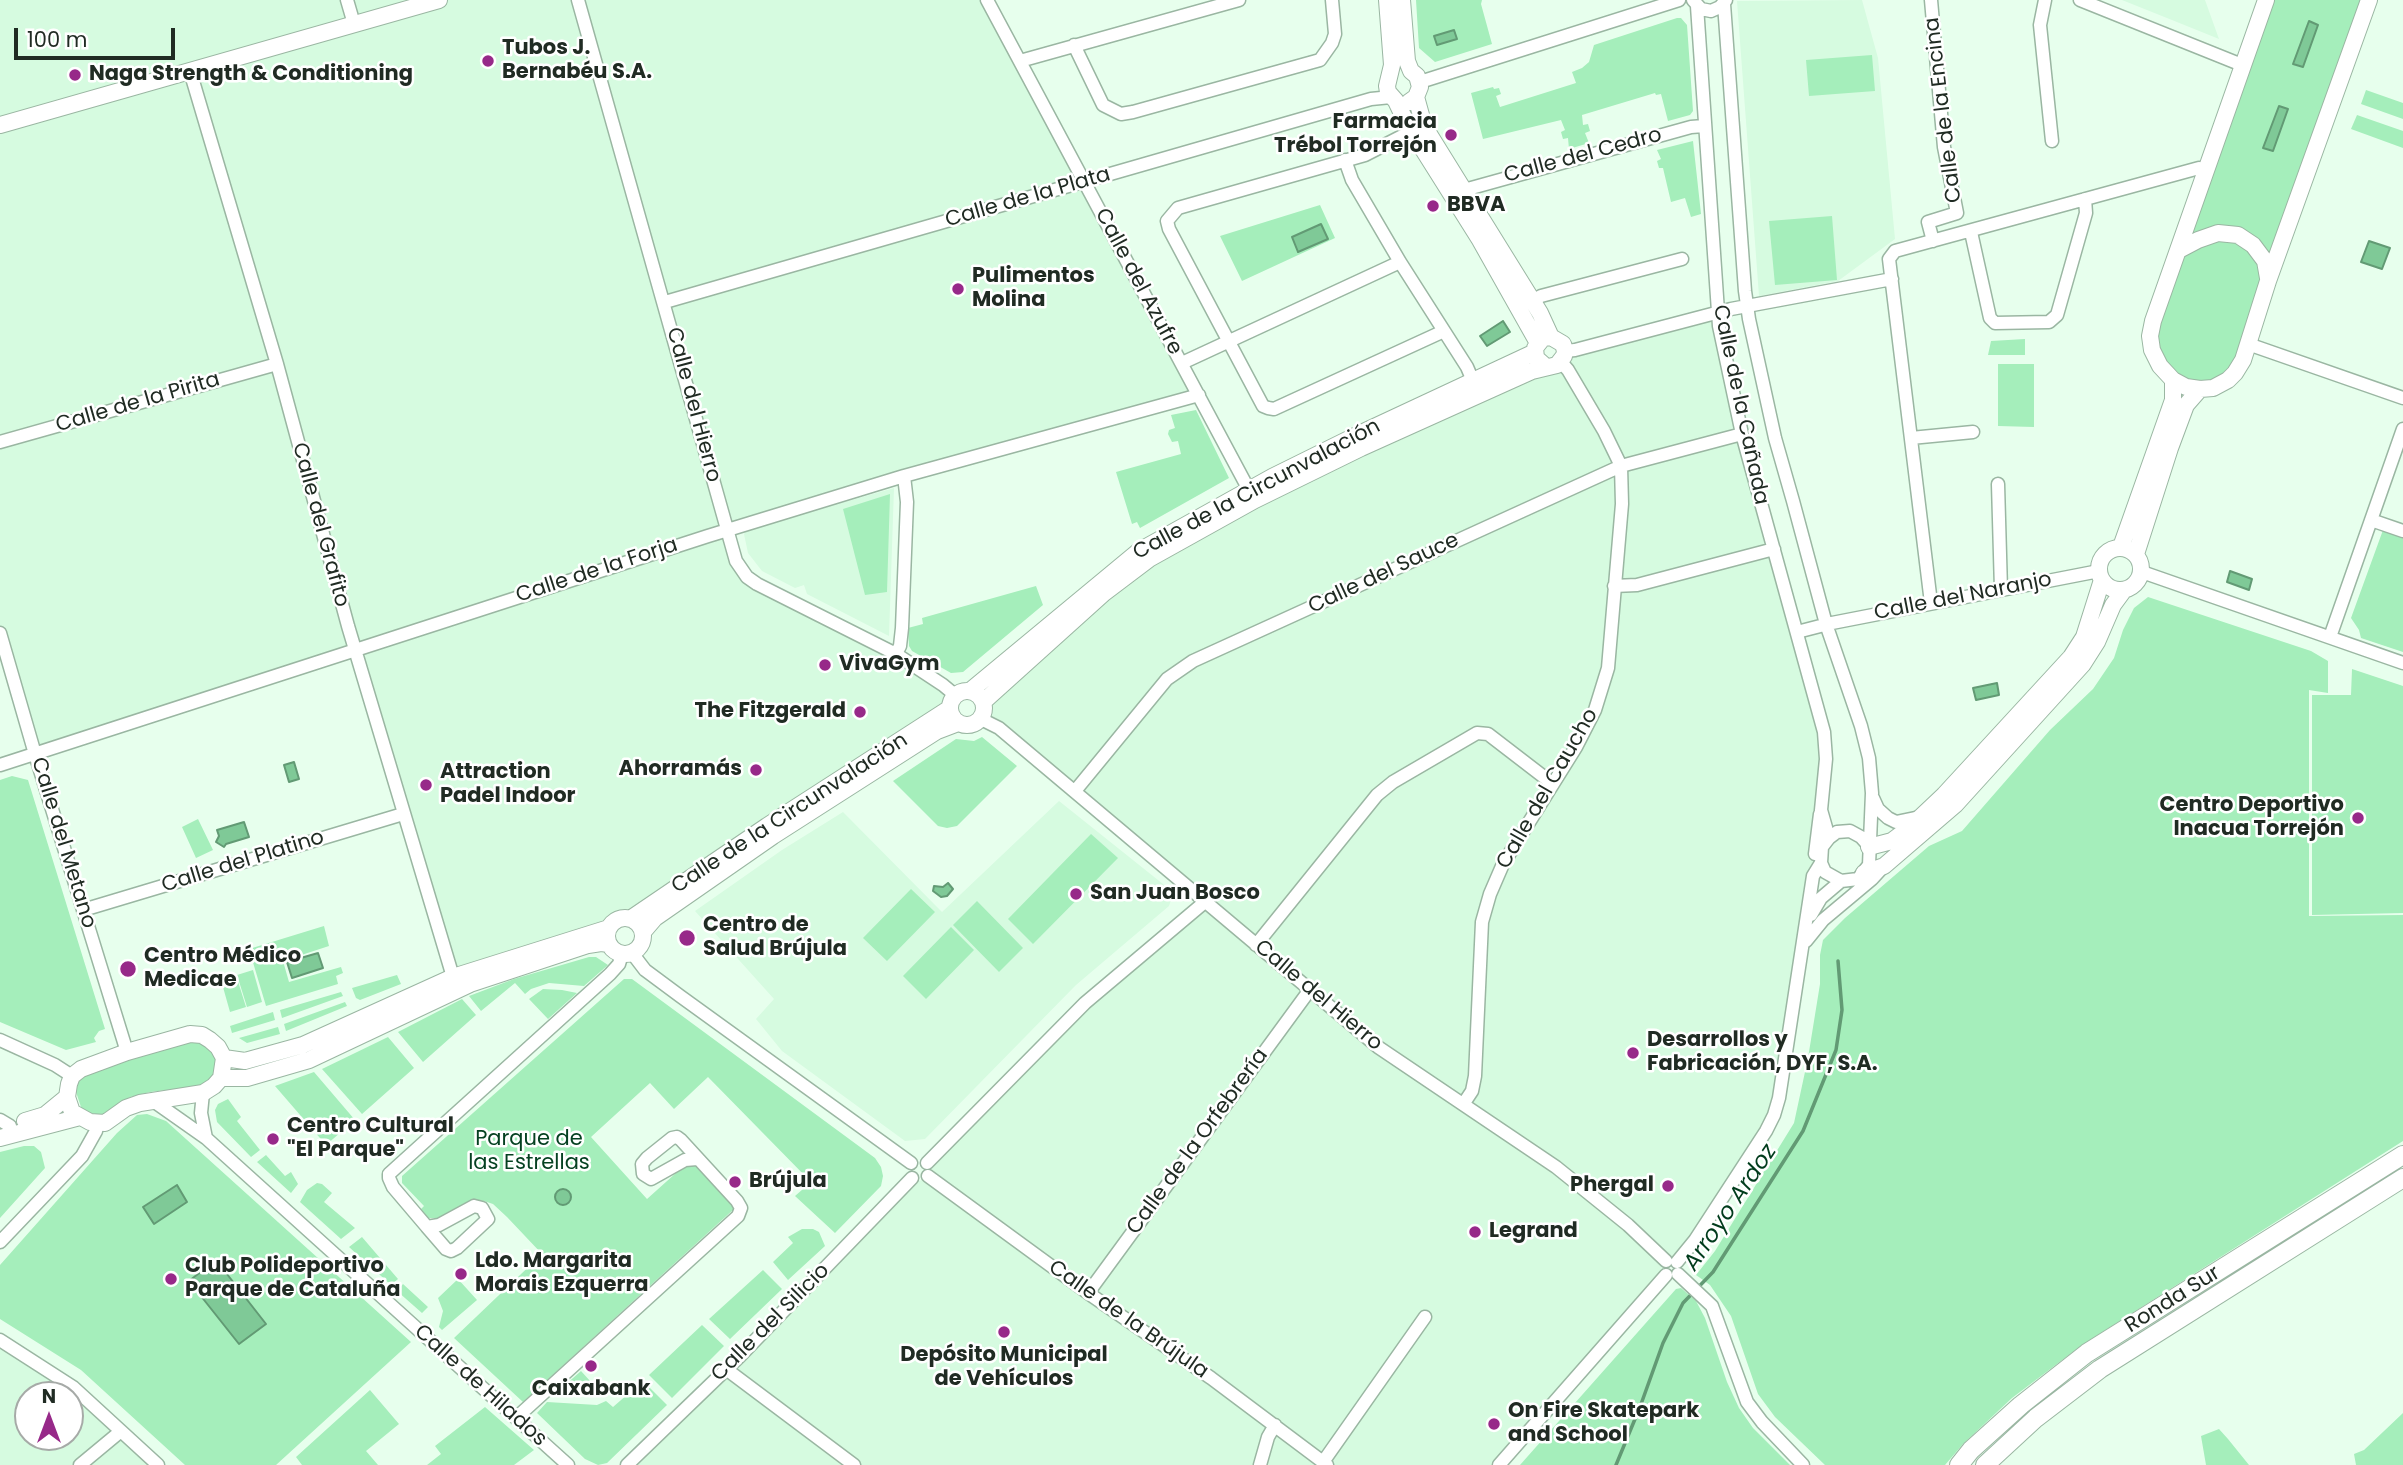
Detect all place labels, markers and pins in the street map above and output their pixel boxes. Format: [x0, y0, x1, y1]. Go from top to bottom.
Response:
place label: Tubos J. Bernabéu S.A. [502, 36, 652, 86]
marker: Tubos J. Bernabéu S.A. [480, 53, 496, 69]
place label: Naga Strength & Conditioning [89, 62, 413, 88]
marker: Naga Strength & Conditioning [67, 67, 83, 83]
place label: Farmacia Trébol Torrejón [1274, 110, 1437, 160]
marker: Farmacia Trébol Torrejón [1443, 127, 1459, 143]
place label: BBVA [1447, 193, 1505, 219]
marker: BBVA [1425, 198, 1441, 214]
place label: Pulimentos Molina [972, 264, 1095, 314]
marker: Pulimentos Molina [950, 281, 966, 297]
place label: VivaGym [839, 652, 939, 678]
marker: VivaGym [817, 657, 833, 673]
place label: The Fitzgerald [695, 699, 846, 725]
marker: The Fitzgerald [852, 704, 868, 720]
place label: Ahorramás [619, 757, 742, 783]
place label: Attraction Padel Indoor [440, 760, 576, 810]
marker: Ahorramás [748, 762, 764, 778]
marker: Attraction Padel Indoor [418, 777, 434, 793]
place label: Centro Deportivo Inacua Torrejón [2159, 793, 2344, 843]
marker: Centro Deportivo Inacua Torrejón [2350, 810, 2366, 826]
place label: San Juan Bosco [1090, 881, 1260, 907]
marker: San Juan Bosco [1068, 886, 1084, 902]
place label: Centro de Salud Brújula [703, 913, 847, 963]
marker: Centro de Salud Brújula [677, 928, 697, 948]
place label: Centro Médico Medicae [144, 944, 301, 994]
marker: Centro Médico Medicae [118, 959, 138, 979]
place label: Desarrollos y Fabricación, DYF, S.A. [1647, 1028, 1878, 1078]
marker: Desarrollos y Fabricación, DYF, S.A. [1625, 1045, 1641, 1061]
place label: Centro Cultural "El Parque" [287, 1114, 454, 1164]
marker: Centro Cultural "El Parque" [265, 1131, 281, 1147]
place label: Brújula [749, 1169, 827, 1195]
place label: Phergal [1570, 1173, 1654, 1199]
marker: Brújula [727, 1174, 743, 1190]
marker: Phergal [1660, 1178, 1676, 1194]
place label: Legrand [1489, 1219, 1578, 1245]
marker: Legrand [1467, 1224, 1483, 1240]
place label: Ldo. Margarita Morais Ezquerra [475, 1249, 649, 1299]
place label: Club Polideportivo Parque de Cataluña [185, 1254, 401, 1304]
marker: Ldo. Margarita Morais Ezquerra [453, 1266, 469, 1282]
marker: Club Polideportivo Parque de Cataluña [163, 1271, 179, 1287]
marker: Depósito Municipal de Vehículos [996, 1324, 1012, 1340]
place label: Depósito Municipal de Vehículos [900, 1343, 1108, 1393]
marker: Caixabank [583, 1358, 599, 1374]
place label: Caixabank [532, 1377, 650, 1403]
place label: On Fire Skatepark and School [1508, 1399, 1699, 1449]
marker: On Fire Skatepark and School [1486, 1416, 1502, 1432]

